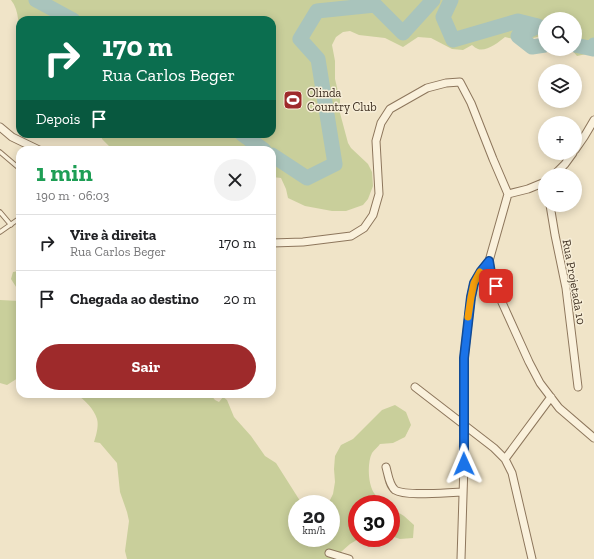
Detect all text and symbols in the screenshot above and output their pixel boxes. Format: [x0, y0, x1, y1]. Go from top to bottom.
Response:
map controls [538, 12, 582, 212]
button: search [538, 12, 582, 56]
text: 170 m [102, 30, 173, 63]
icon: right [36, 32, 88, 84]
text: Rua Carlos Beger [102, 64, 235, 86]
button: layers [538, 64, 582, 108]
place label: Olinda Country Club [307, 86, 377, 114]
sports icon: Olinda Country Club [282, 89, 304, 111]
icon: arrive [88, 108, 110, 130]
text: Depois [36, 110, 80, 128]
button: + [538, 116, 582, 160]
text: 1 min [36, 158, 93, 187]
button: close [214, 159, 256, 201]
button: − [538, 168, 582, 212]
text: 190 m · 06:03 [36, 188, 109, 203]
text: Vire à direita [70, 226, 156, 244]
icon: right [36, 232, 58, 254]
text: 170 m [218, 234, 256, 252]
street label: Rua Projetada 10 [559, 238, 588, 326]
text: Rua Carlos Beger [70, 244, 166, 259]
pin [479, 269, 513, 303]
icon: arrive [485, 275, 507, 297]
icon: arrive [36, 288, 58, 310]
text: Chegada ao destino [70, 290, 199, 308]
text: 20 m [223, 290, 256, 308]
button: Sair [36, 344, 256, 390]
position arrow [443, 443, 485, 485]
speed limit sign: 30 [348, 495, 400, 547]
text: 20 [303, 504, 325, 528]
text: km/h [303, 525, 325, 537]

